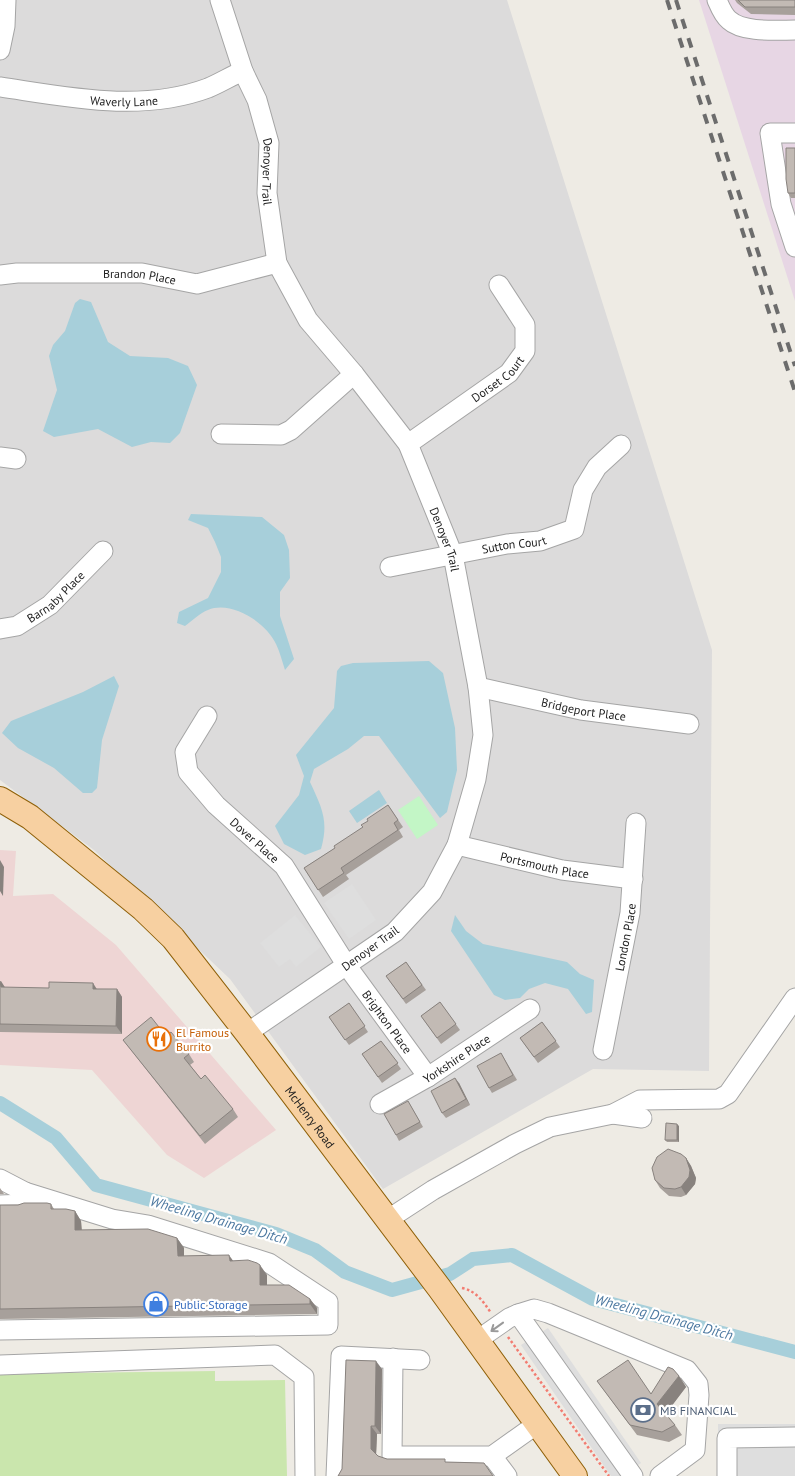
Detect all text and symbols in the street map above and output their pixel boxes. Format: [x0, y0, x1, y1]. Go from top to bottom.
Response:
street label: Waverly Lane [90, 92, 159, 109]
street label: Denoyer Trail [260, 136, 277, 207]
street label: Brandon Place [103, 265, 178, 287]
street label: Dorset Court [468, 352, 527, 405]
street label: Denoyer Trail [427, 505, 464, 573]
street label: Sutton Court [480, 532, 548, 556]
street label: Barnaby Place [24, 567, 87, 625]
street label: Bridgeport Place [540, 694, 627, 723]
street label: Dover Place [227, 814, 283, 866]
street label: Portsmouth Place [499, 848, 590, 881]
street label: London Place [611, 903, 638, 972]
street label: Denoyer Trail [338, 922, 402, 974]
street label: Brighton Place [359, 987, 416, 1056]
place label: El Famous Burrito [176, 1025, 229, 1054]
restaurant icon: El Famous Burrito [146, 1026, 172, 1052]
street label: Yorkshire Place [420, 1030, 493, 1086]
street label: McHenry Road [282, 1083, 338, 1151]
water label: Wheeling Drainage Ditch [148, 1192, 290, 1248]
water label: Wheeling Drainage Ditch [593, 1290, 735, 1344]
shop icon: Public Storage [143, 1291, 169, 1317]
place label: Public Storage [174, 1297, 248, 1312]
one-way arrow [490, 1322, 504, 1332]
bank icon: MB FINANCIAL [630, 1397, 656, 1423]
place label: MB FINANCIAL [660, 1403, 736, 1418]

